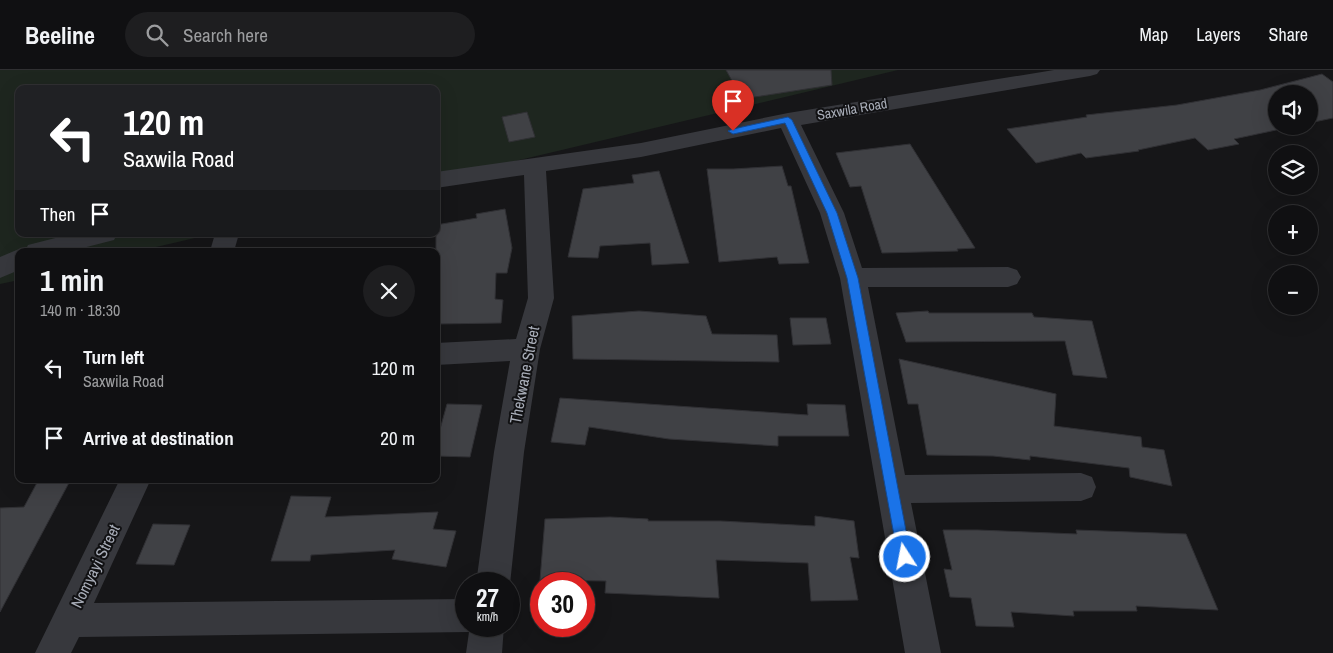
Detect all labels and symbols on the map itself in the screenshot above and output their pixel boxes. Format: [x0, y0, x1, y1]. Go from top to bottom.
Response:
pin [712, 80, 754, 131]
street label: Saxwila Road [816, 94, 888, 124]
street label: Thekwane Street [504, 324, 544, 426]
street label: Nomyayi Street [65, 520, 125, 611]
position arrow [878, 530, 930, 582]
speed limit sign: 30 [530, 572, 595, 637]

